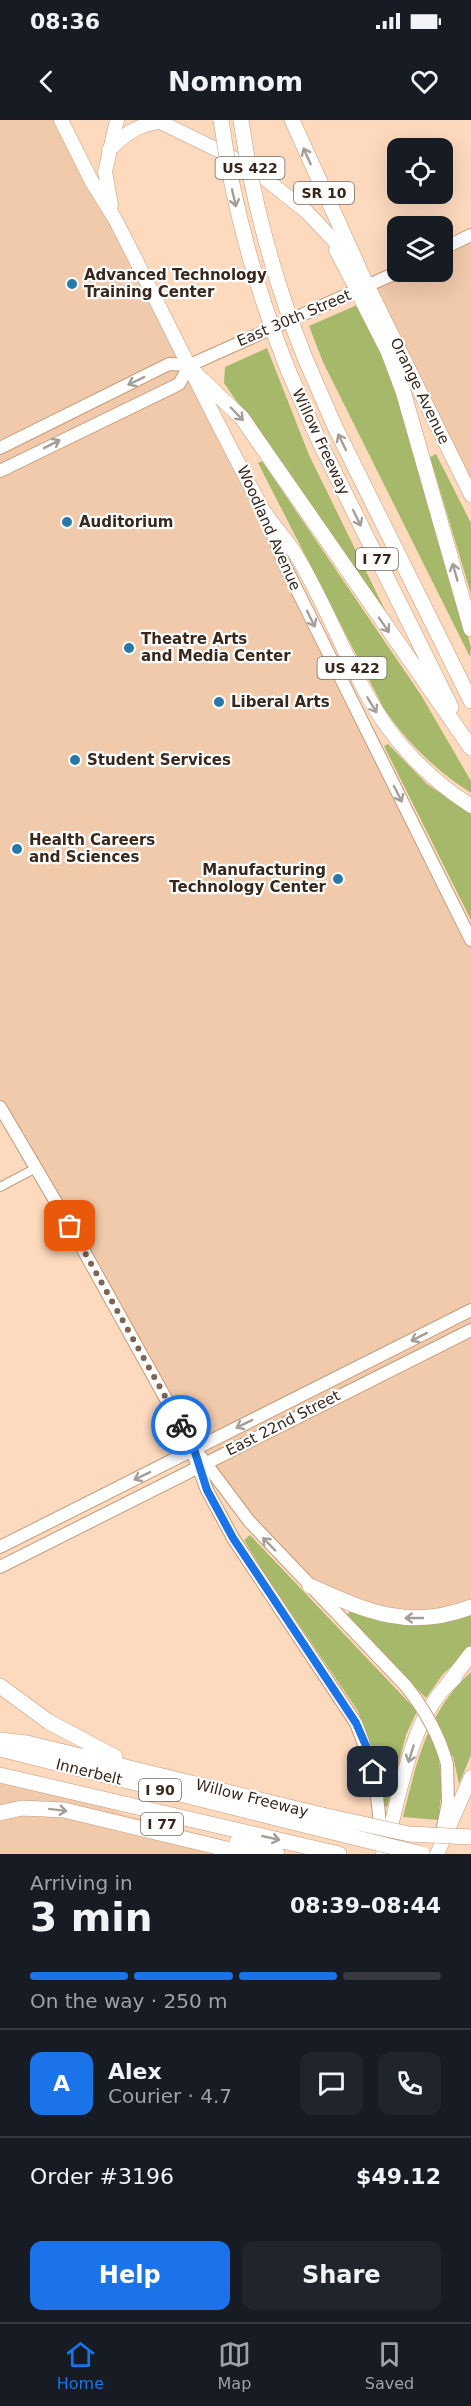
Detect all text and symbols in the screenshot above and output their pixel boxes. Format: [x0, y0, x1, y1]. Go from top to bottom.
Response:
text: 08:36 [30, 9, 100, 34]
icon: back [30, 65, 63, 98]
icon: heart [408, 65, 441, 98]
text: Nomnom [168, 66, 303, 97]
map controls [387, 138, 453, 282]
button: locate [387, 138, 453, 204]
one-way arrow [300, 147, 312, 165]
road number: US 422 [216, 157, 284, 179]
road number: SR 10 [294, 182, 354, 204]
one-way arrow [229, 189, 241, 208]
button: layers [387, 216, 453, 282]
place label: Advanced Technology Training Center [84, 266, 267, 301]
marker: Advanced Technology Training Center [65, 277, 79, 291]
street label: East 30th Street [234, 286, 354, 350]
street label: Orange Avenue [387, 335, 453, 447]
one-way arrow [127, 375, 145, 387]
street label: Willow Freeway [288, 386, 354, 498]
one-way arrow [229, 406, 244, 421]
one-way arrow [335, 433, 347, 451]
one-way arrow [43, 438, 61, 450]
street label: Woodland Avenue [233, 463, 305, 593]
one-way arrow [352, 509, 364, 527]
place label: Auditorium [79, 513, 174, 531]
marker: Auditorium [60, 515, 74, 529]
road number: I 77 [356, 548, 398, 570]
one-way arrow [449, 563, 460, 582]
one-way arrow [306, 609, 317, 627]
one-way arrow [378, 616, 390, 633]
place label: Theatre Arts and Media Center [141, 630, 291, 665]
marker: Theatre Arts and Media Center [122, 641, 136, 655]
road number: US 422 [318, 657, 386, 679]
place label: Liberal Arts [231, 693, 330, 711]
marker: Liberal Arts [212, 695, 226, 709]
one-way arrow [366, 696, 378, 713]
place label: Student Services [87, 751, 231, 769]
marker: Student Services [68, 753, 82, 767]
one-way arrow [393, 784, 404, 802]
place label: Health Careers and Sciences [29, 831, 155, 866]
marker: Health Careers and Sciences [10, 842, 24, 856]
place label: Manufacturing Technology Center [169, 861, 327, 896]
marker: Manufacturing Technology Center [331, 872, 345, 886]
pin [44, 1200, 95, 1251]
icon: bag [53, 1209, 86, 1242]
one-way arrow [410, 1331, 428, 1343]
street label: East 22nd Street [223, 1386, 343, 1460]
courier [151, 1395, 211, 1455]
icon: bike [165, 1409, 198, 1442]
one-way arrow [236, 1418, 254, 1430]
one-way arrow [133, 1470, 151, 1482]
one-way arrow [262, 1536, 276, 1551]
one-way arrow [405, 1612, 424, 1624]
one-way arrow [405, 1744, 416, 1763]
pin [347, 1746, 398, 1797]
street label: Innerbelt [54, 1755, 124, 1789]
icon: home [356, 1755, 389, 1788]
street label: Willow Freeway [194, 1775, 310, 1821]
road number: I 90 [139, 1779, 181, 1801]
one-way arrow [47, 1804, 67, 1815]
road number: I 77 [141, 1813, 183, 1835]
one-way arrow [260, 1833, 280, 1844]
text: Arriving in [30, 1871, 133, 1895]
text: 08:39–08:44 [290, 1893, 441, 1918]
text: 3 min [30, 1895, 152, 1940]
text: On the way · 250 m [30, 1989, 228, 2013]
button: chat [300, 2052, 363, 2115]
button: phone [378, 2052, 441, 2115]
text: Alex [108, 2059, 162, 2084]
text: A [53, 2071, 70, 2096]
text: Courier · 4.7 [108, 2084, 232, 2108]
text: Order #3196 [30, 2164, 174, 2189]
text: $49.12 [356, 2164, 441, 2189]
button: Help [30, 2241, 230, 2310]
button: Share [242, 2241, 441, 2310]
tab: Home [57, 2338, 104, 2393]
tab: Map [218, 2338, 251, 2393]
tab: Saved [365, 2338, 414, 2393]

